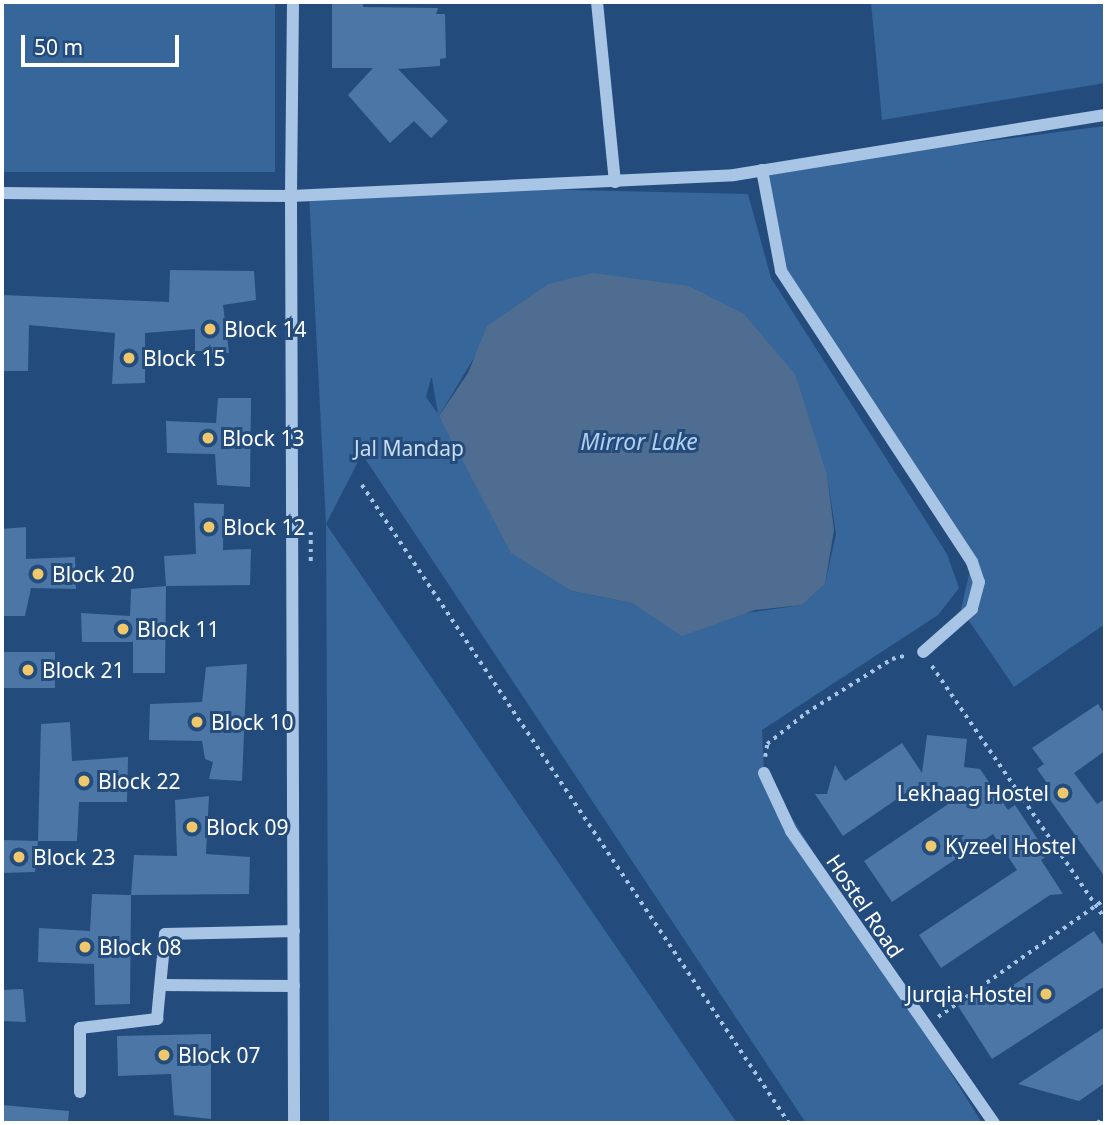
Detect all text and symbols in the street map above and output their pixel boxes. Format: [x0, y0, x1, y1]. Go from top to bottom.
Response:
scale bar [24, 21, 182, 65]
text: 50 m [34, 33, 83, 61]
place label: Block 14 [224, 316, 307, 342]
marker: Block 14 [202, 321, 218, 337]
place label: Block 15 [143, 345, 226, 371]
marker: Block 15 [121, 350, 137, 366]
place label: Block 13 [222, 425, 305, 451]
water label: Mirror Lake [580, 427, 698, 455]
marker: Block 13 [200, 430, 216, 446]
park label: Jal Mandap [354, 435, 464, 461]
place label: Block 12 [223, 514, 306, 540]
marker: Block 12 [201, 519, 217, 535]
place label: Block 20 [52, 561, 135, 587]
marker: Block 20 [30, 566, 46, 582]
place label: Block 11 [137, 616, 220, 642]
marker: Block 11 [115, 621, 131, 637]
place label: Block 21 [42, 657, 125, 683]
marker: Block 21 [20, 662, 36, 678]
place label: Block 10 [211, 709, 294, 735]
marker: Block 10 [189, 714, 205, 730]
place label: Block 22 [98, 768, 181, 794]
marker: Block 22 [76, 773, 92, 789]
place label: Lekhaag Hostel [897, 780, 1049, 806]
marker: Lekhaag Hostel [1055, 785, 1071, 801]
place label: Block 09 [206, 814, 289, 840]
marker: Block 09 [184, 819, 200, 835]
place label: Kyzeel Hostel [945, 833, 1076, 859]
marker: Kyzeel Hostel [923, 838, 939, 854]
place label: Block 23 [33, 844, 116, 870]
marker: Block 23 [11, 849, 27, 865]
street label: Hostel Road [821, 850, 909, 962]
place label: Block 08 [99, 934, 182, 960]
marker: Block 08 [77, 939, 93, 955]
place label: Jurqia Hostel [906, 981, 1032, 1007]
marker: Jurqia Hostel [1038, 986, 1054, 1002]
place label: Block 07 [178, 1042, 261, 1068]
marker: Block 07 [156, 1047, 172, 1063]

